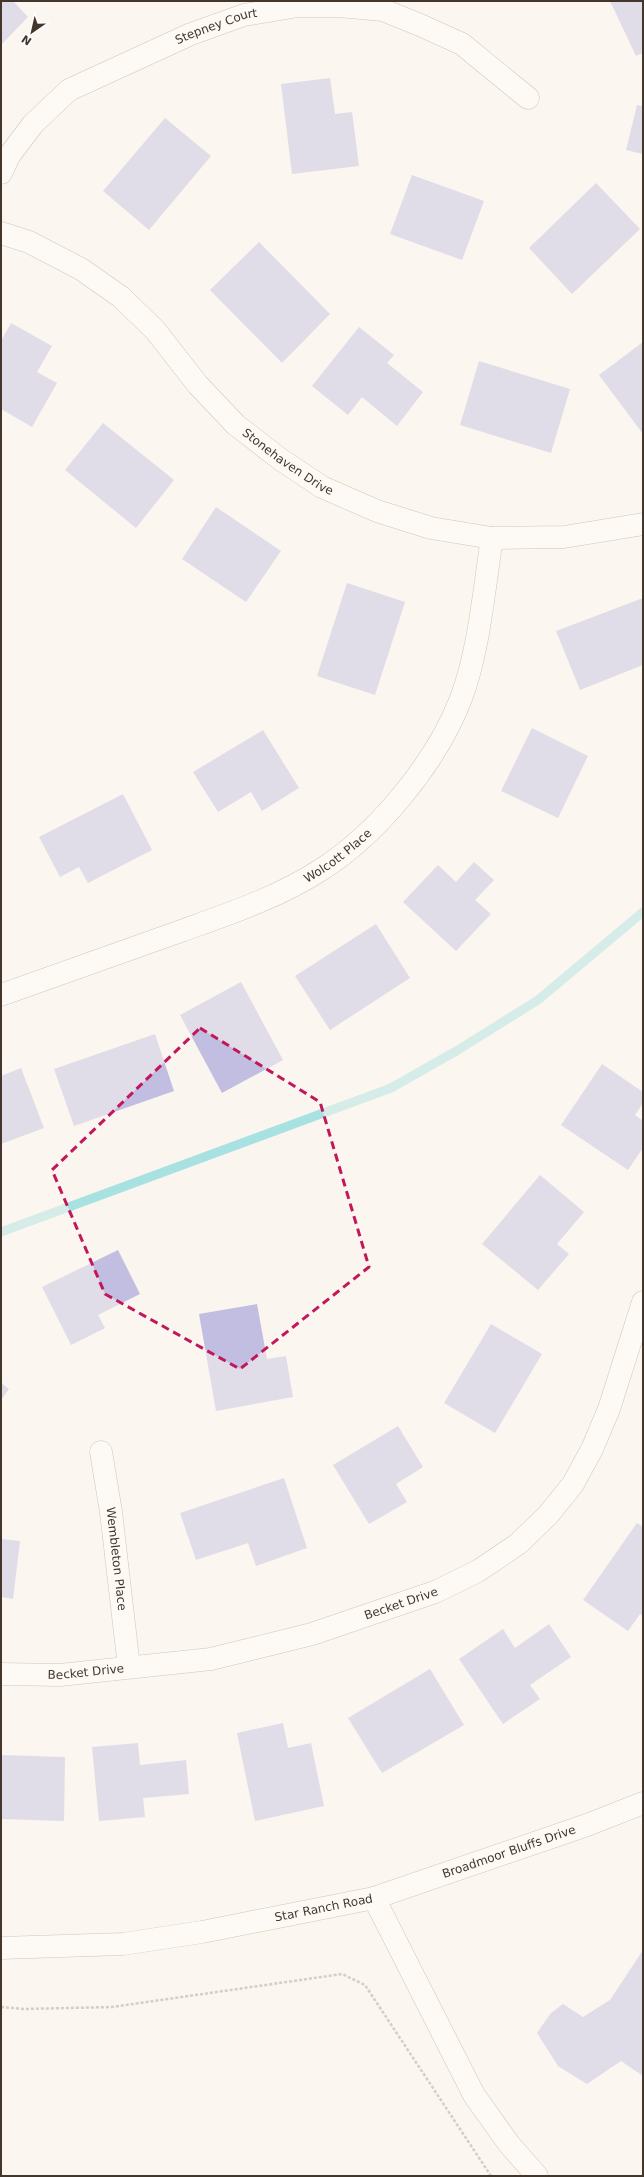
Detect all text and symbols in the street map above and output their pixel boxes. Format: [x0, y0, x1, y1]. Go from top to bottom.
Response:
street label: Stepney Court [173, 6, 259, 47]
north arrow [12, 12, 52, 52]
text: N [19, 32, 34, 48]
street label: Stonehaven Drive [240, 426, 335, 498]
street label: Wolcott Place [301, 826, 374, 886]
street label: Wembleton Place [103, 1506, 129, 1611]
street label: Becket Drive [362, 1585, 440, 1623]
street label: Becket Drive [48, 1661, 125, 1682]
street label: Broadmoor Bluffs Drive [441, 1822, 577, 1881]
street label: Star Ranch Road [273, 1891, 374, 1924]

